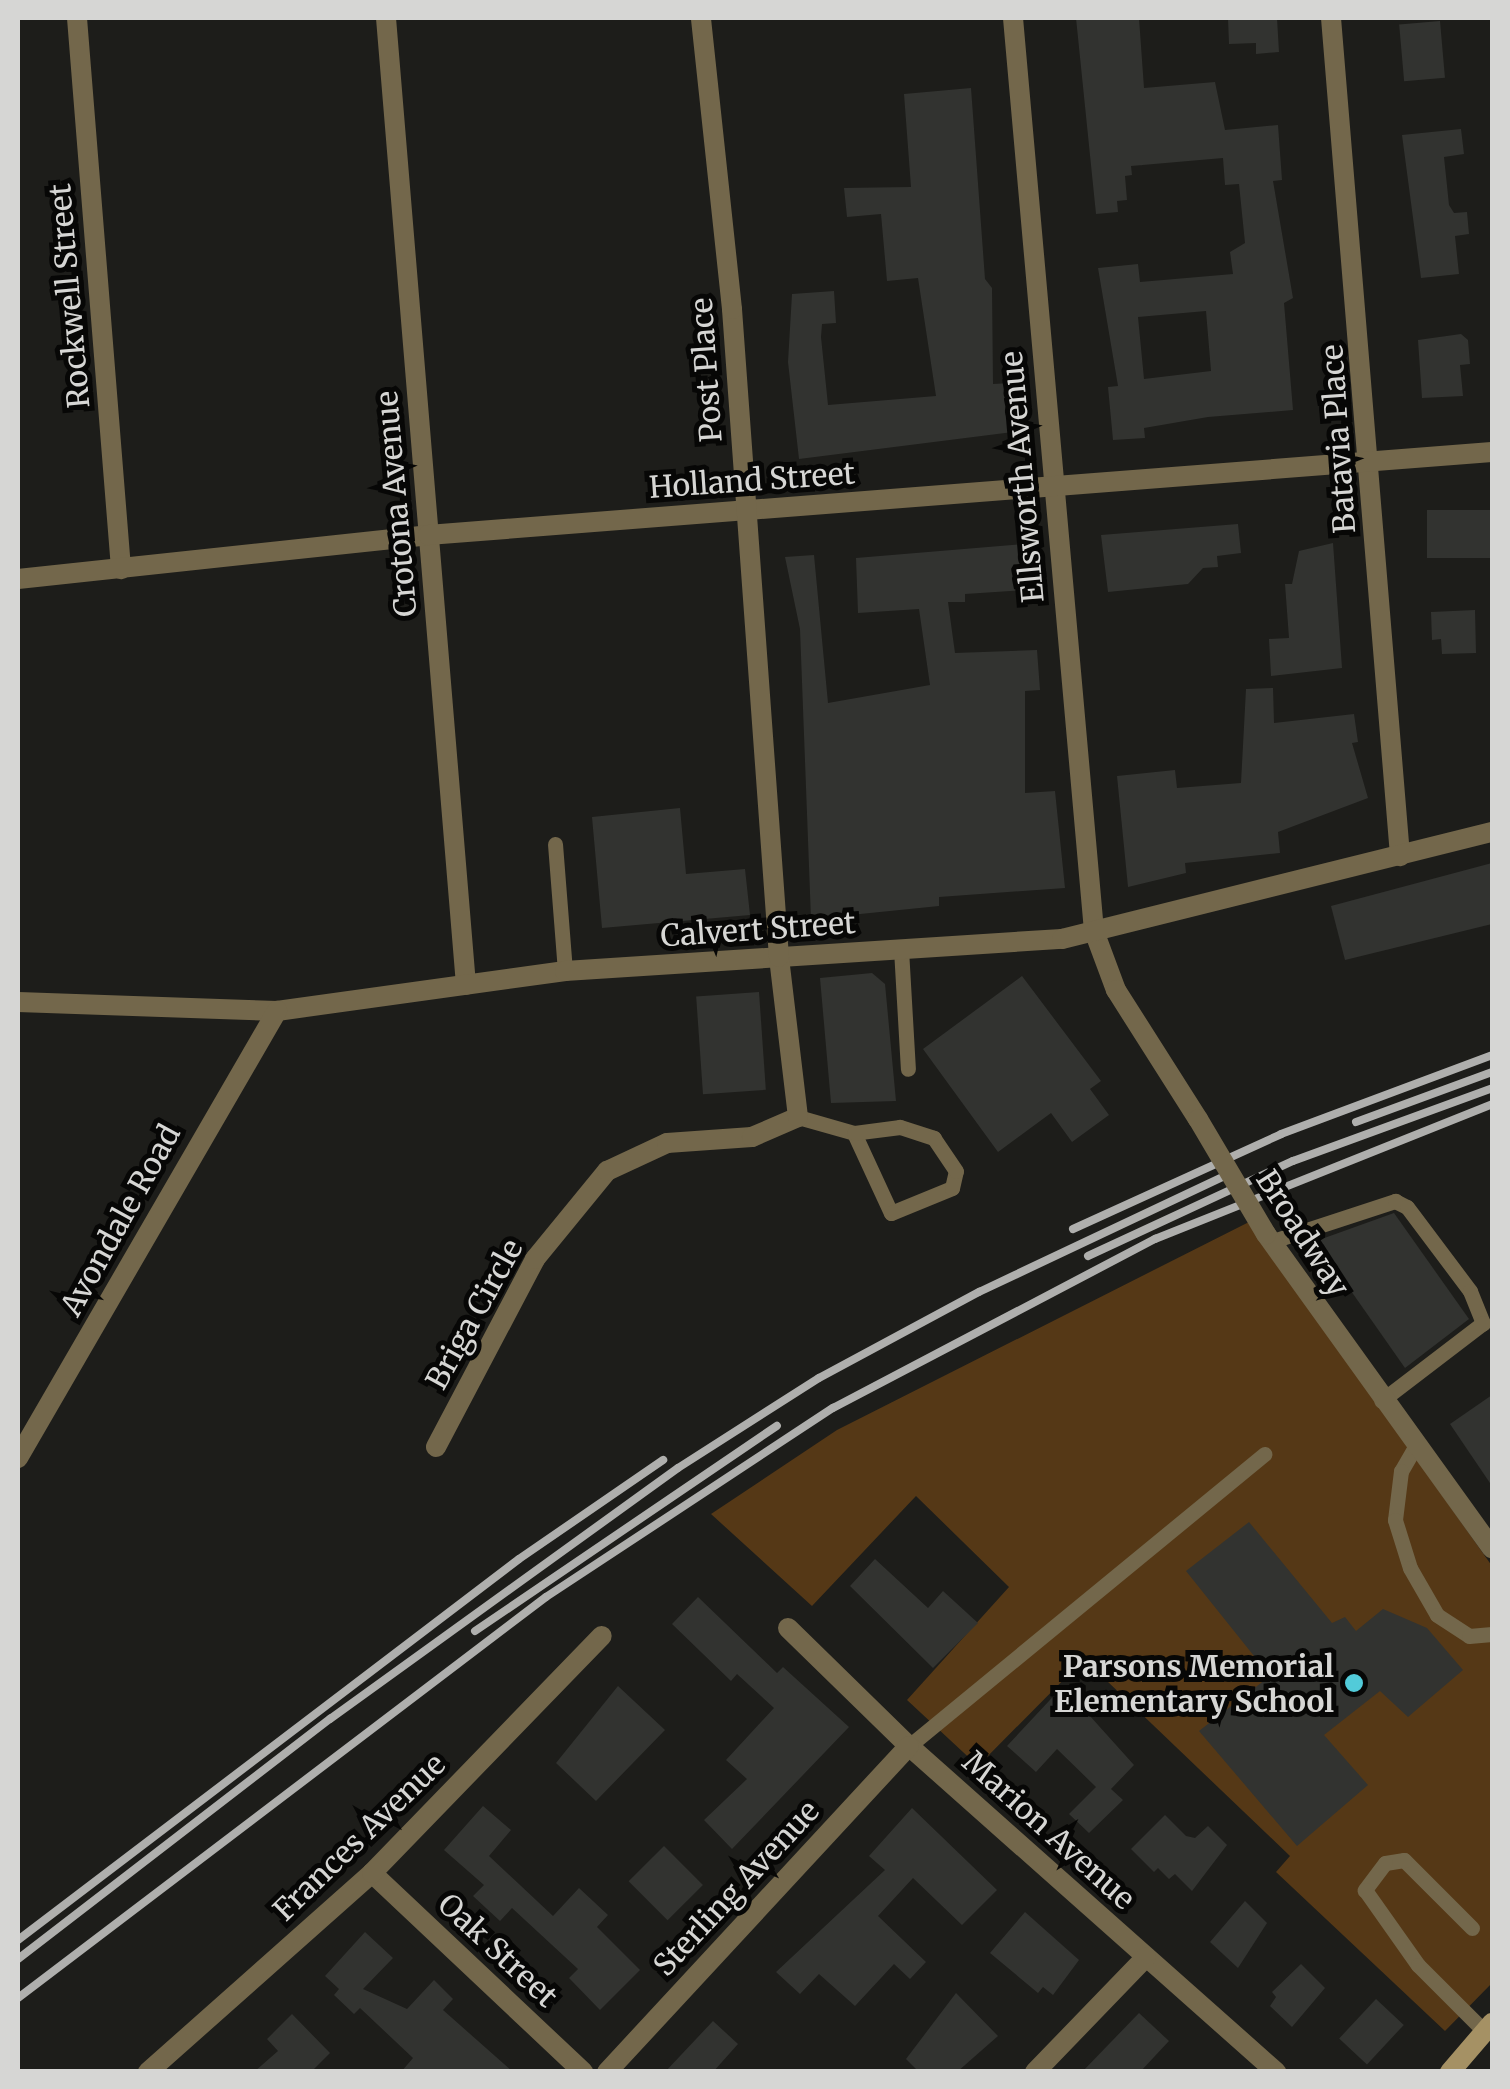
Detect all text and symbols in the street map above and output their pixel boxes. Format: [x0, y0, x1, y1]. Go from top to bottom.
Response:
street label: Rockwell Street [41, 182, 97, 410]
street label: Post Place [683, 297, 729, 443]
street label: Batavia Place [1313, 343, 1363, 535]
street label: Ellsworth Avenue [993, 350, 1051, 604]
street label: Crotona Avenue [368, 390, 424, 618]
street label: Holland Street [648, 455, 856, 505]
street label: Calvert Street [659, 904, 857, 954]
street label: Avondale Road [53, 1118, 187, 1322]
street label: Broadway [1249, 1163, 1357, 1303]
street label: Briga Circle [418, 1233, 530, 1395]
place label: Parsons Memorial Elementary School [1054, 1648, 1334, 1718]
marker: Parsons Memorial Elementary School [1343, 1672, 1365, 1694]
street label: Marion Avenue [956, 1743, 1142, 1917]
street label: Frances Avenue [266, 1746, 452, 1928]
street label: Sterling Avenue [646, 1793, 826, 1983]
street label: Oak Street [431, 1886, 565, 2014]

